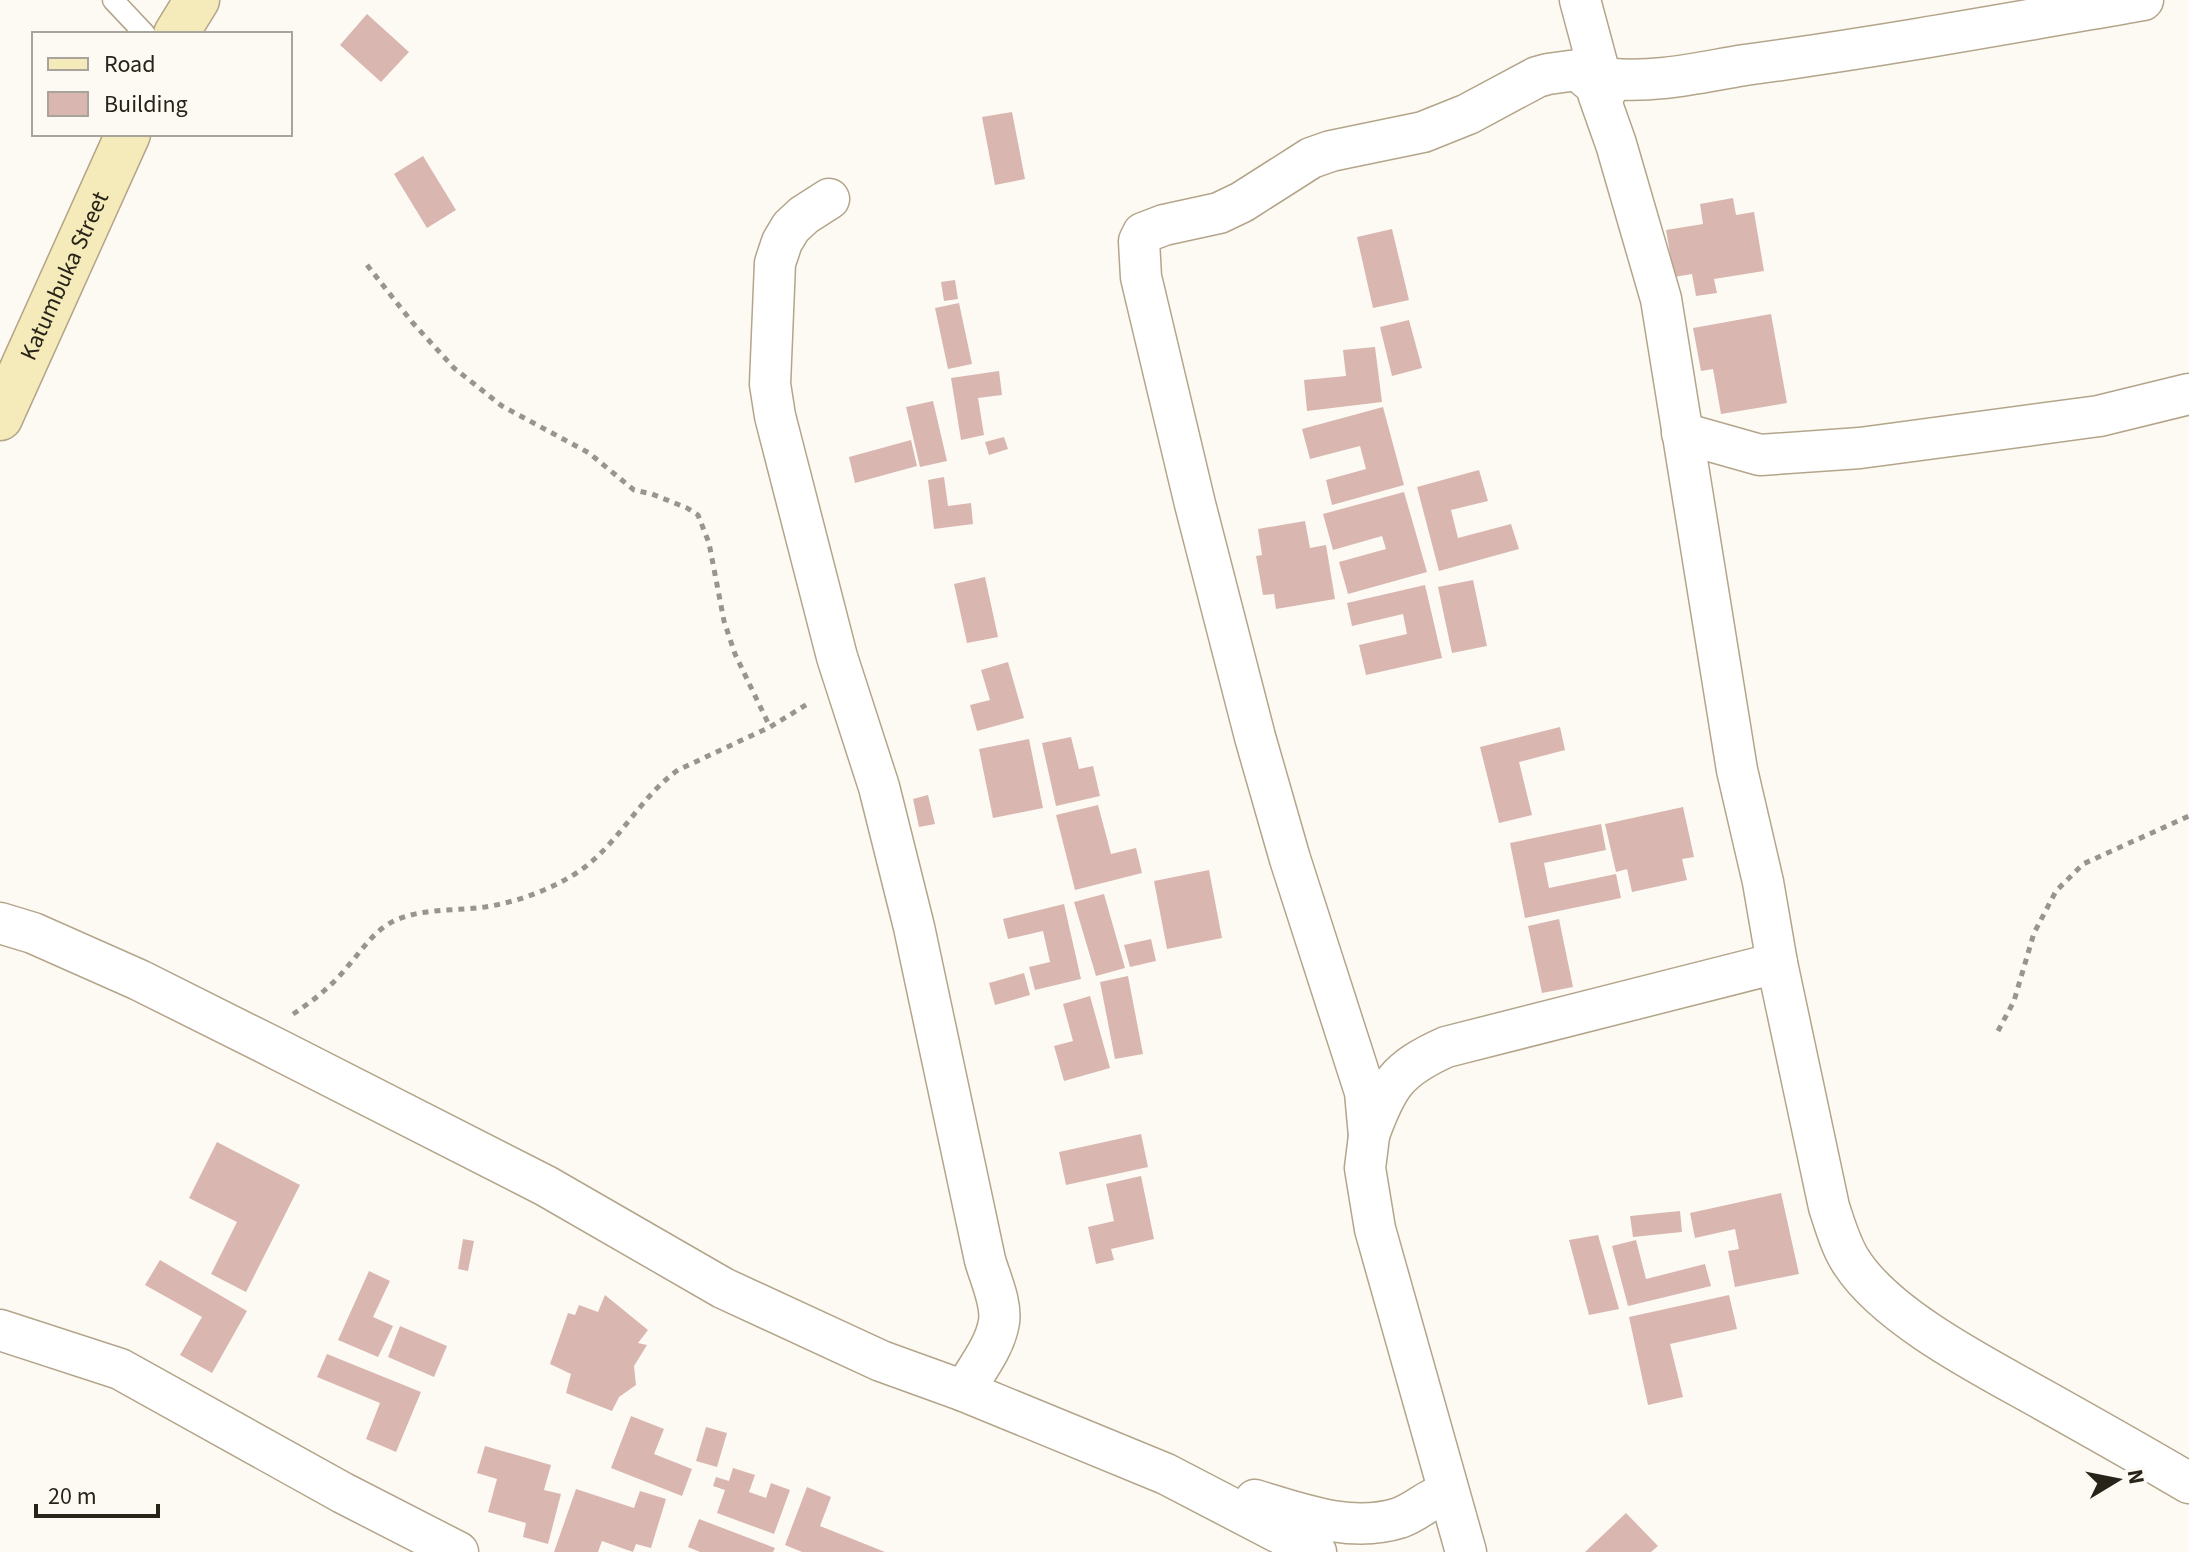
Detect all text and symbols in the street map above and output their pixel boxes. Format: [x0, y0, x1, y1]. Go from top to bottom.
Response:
legend [32, 32, 292, 136]
text: Road [104, 47, 156, 82]
text: Building [104, 87, 188, 122]
street label: Katumbuka Street [11, 186, 118, 366]
north arrow [2077, 1440, 2157, 1520]
text: N [2119, 1467, 2153, 1487]
scale bar [36, 1468, 158, 1518]
text: 20 m [48, 1479, 97, 1514]

